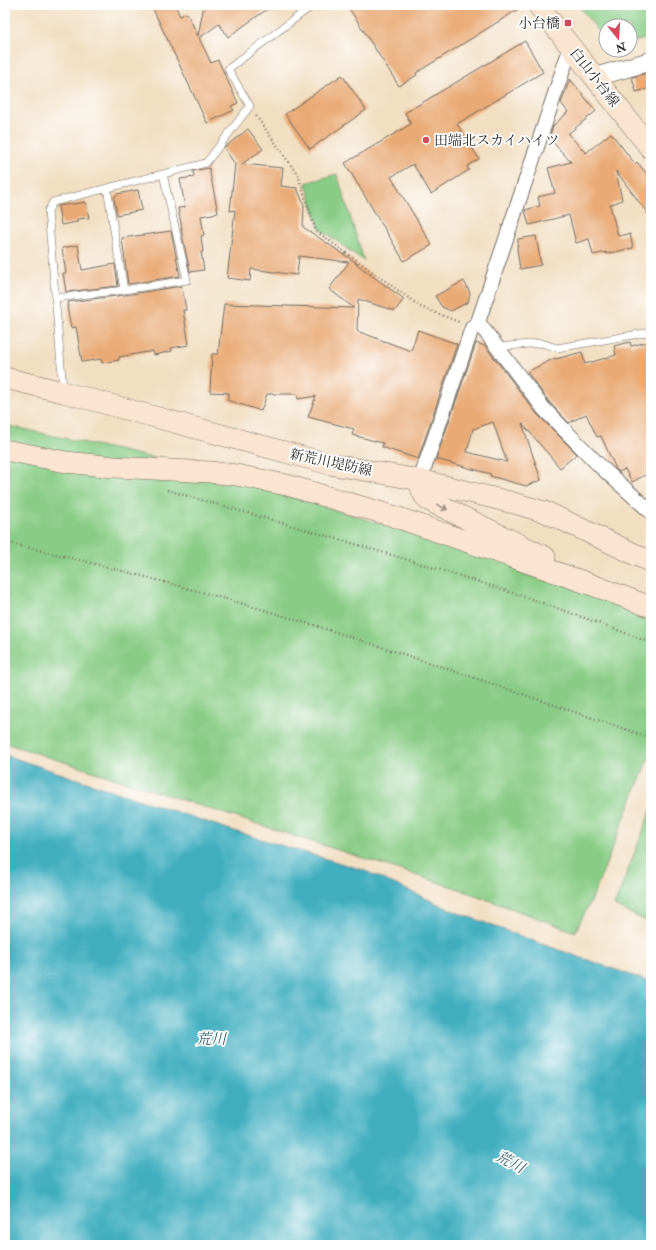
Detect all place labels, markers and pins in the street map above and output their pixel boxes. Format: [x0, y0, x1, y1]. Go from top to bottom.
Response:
place label: 小台橋 [518, 15, 560, 32]
marker: 小台橋 [563, 18, 573, 28]
place label: 田端北スカイハイツ [434, 132, 559, 149]
marker: 田端北スカイハイツ [421, 135, 431, 145]

